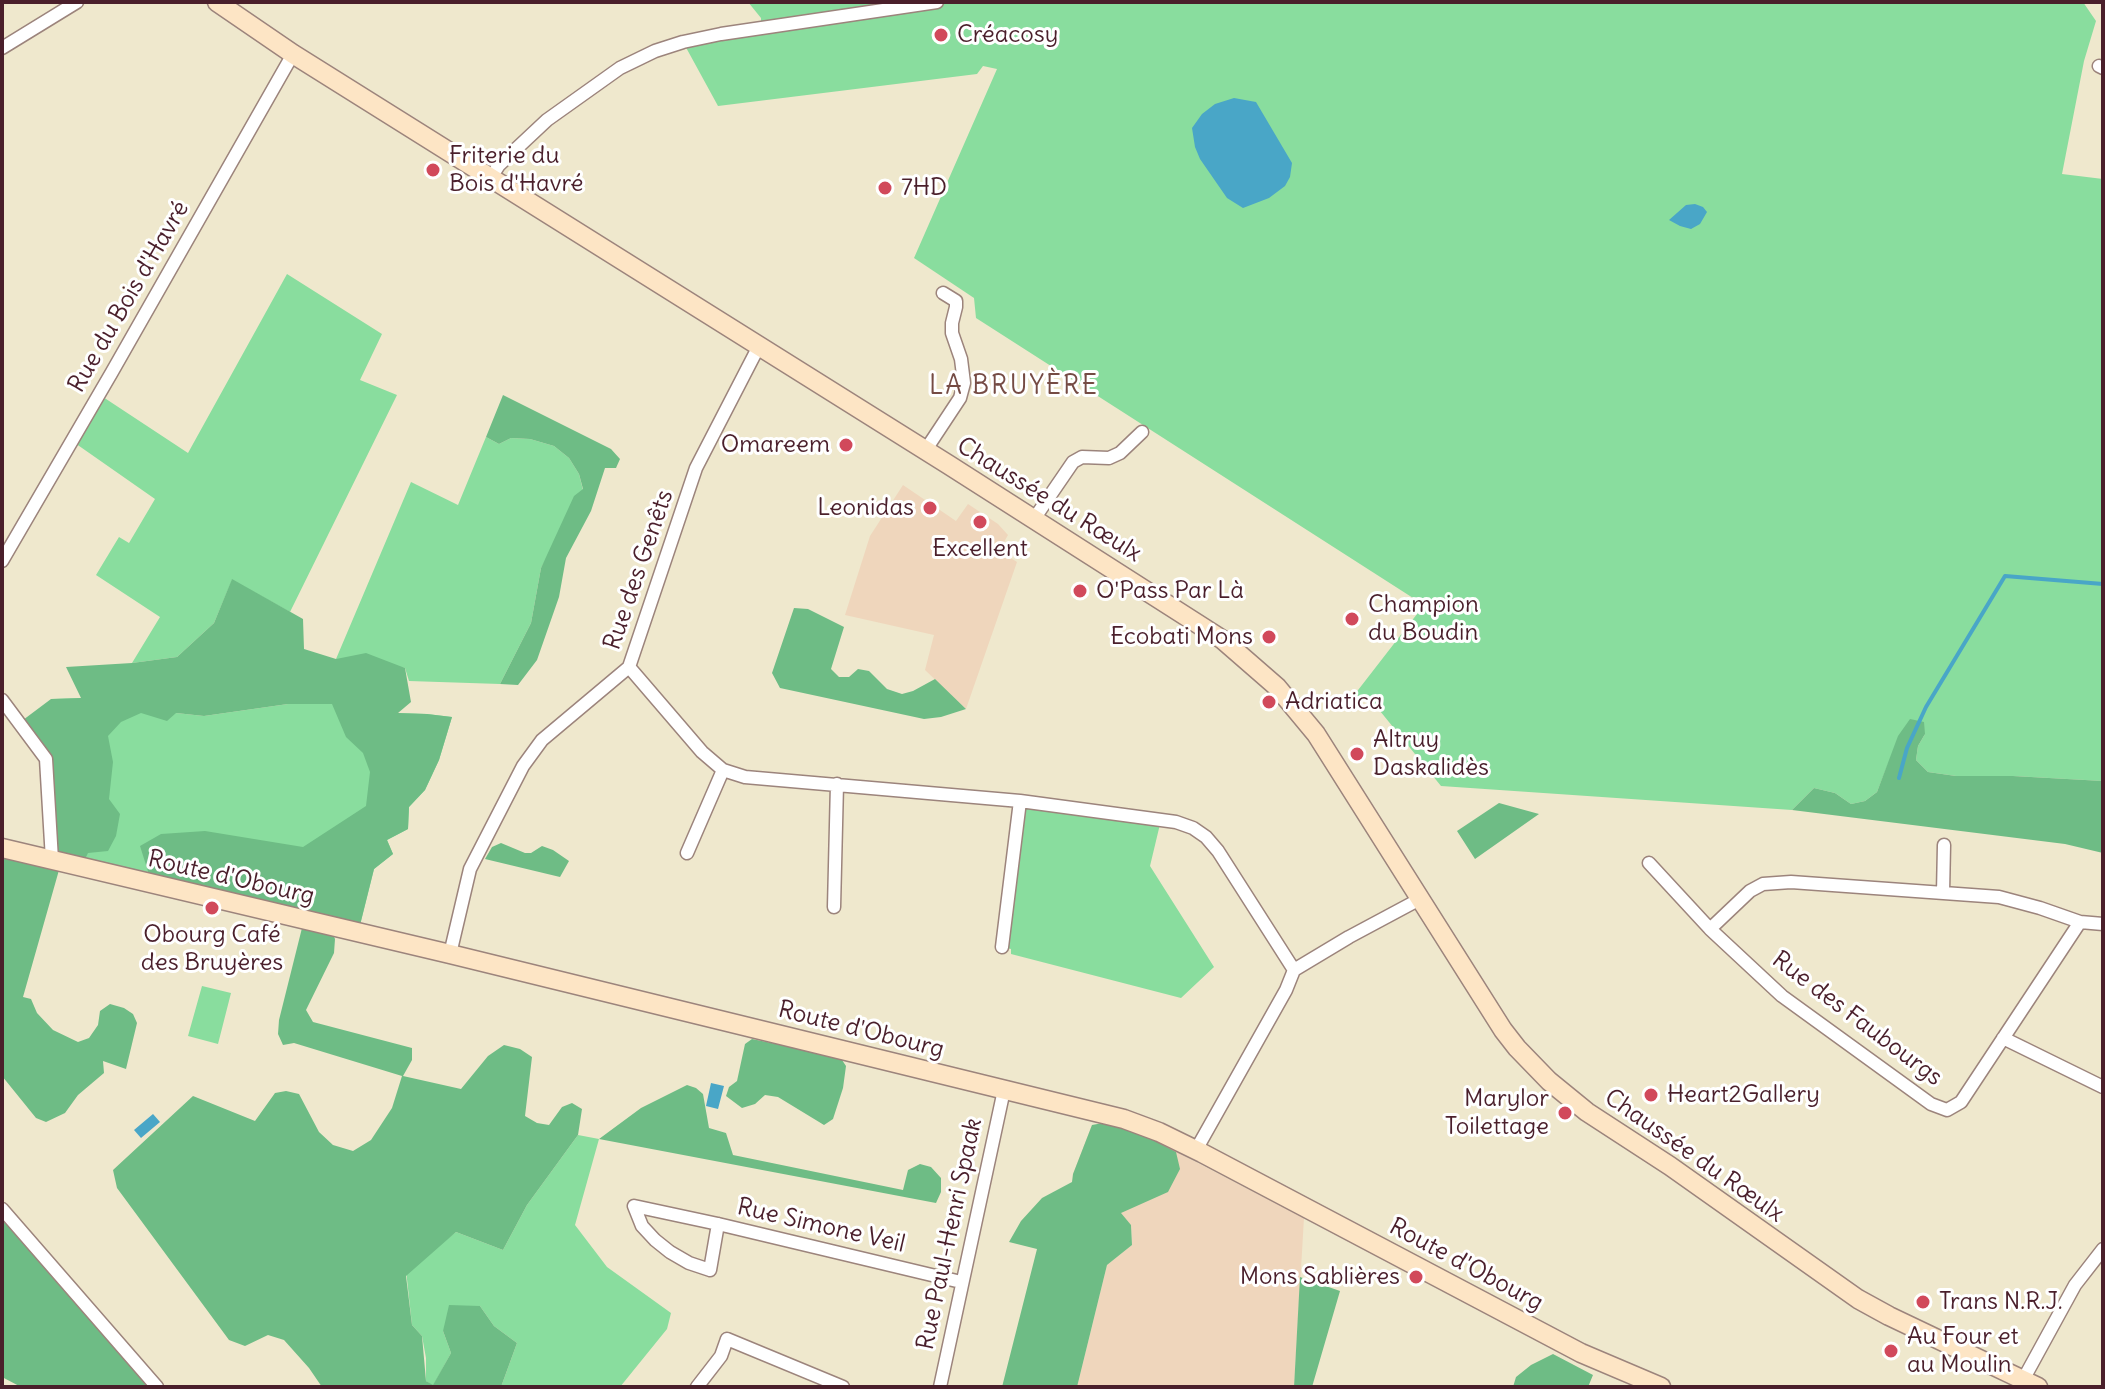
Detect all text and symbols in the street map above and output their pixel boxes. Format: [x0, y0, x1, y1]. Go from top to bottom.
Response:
place label: Créacosy [957, 21, 1058, 49]
marker: Créacosy [932, 26, 950, 44]
place label: Friterie du Bois d'Havré [449, 142, 583, 198]
marker: Friterie du Bois d'Havré [424, 161, 442, 179]
place label: 7HD [901, 174, 947, 202]
marker: 7HD [876, 179, 894, 197]
street label: Rue du Bois d'Havré [63, 196, 195, 398]
district label: LA BRUYÈRE [929, 371, 1099, 403]
place label: Omareem [721, 431, 830, 459]
street label: Chaussée du Rœulx [951, 431, 1147, 569]
marker: Omareem [837, 436, 855, 454]
street label: Rue des Genêts [598, 486, 680, 654]
place label: Leonidas [817, 494, 914, 522]
marker: Leonidas [921, 499, 939, 517]
marker: Excellent [971, 513, 989, 531]
place label: Excellent [932, 535, 1028, 563]
place label: O'Pass Par Là [1096, 577, 1244, 605]
marker: O'Pass Par Là [1071, 582, 1089, 600]
place label: Champion du Boudin [1368, 591, 1479, 647]
marker: Champion du Boudin [1343, 610, 1361, 628]
place label: Ecobati Mons [1110, 623, 1253, 651]
marker: Ecobati Mons [1260, 628, 1278, 646]
place label: Adriatica [1285, 688, 1383, 716]
marker: Adriatica [1260, 693, 1278, 711]
place label: Altruy Daskalidès [1373, 726, 1489, 782]
marker: Altruy Daskalidès [1348, 745, 1366, 763]
street label: Route d'Obourg [145, 845, 317, 911]
marker: Obourg Café des Bruyères [203, 899, 221, 917]
place label: Obourg Café des Bruyères [141, 921, 283, 977]
street label: Rue des Faubourgs [1766, 946, 1948, 1092]
street label: Route d'Obourg [775, 995, 947, 1065]
place label: Heart2Gallery [1667, 1081, 1820, 1109]
street label: Chaussée du Rœulx [1599, 1083, 1789, 1229]
place label: Marylor Toilettage [1445, 1085, 1549, 1141]
marker: Heart2Gallery [1642, 1086, 1660, 1104]
marker: Marylor Toilettage [1556, 1104, 1574, 1122]
street label: Rue Paul-Henri Spaak [911, 1116, 989, 1352]
street label: Rue Simone Veil [734, 1193, 908, 1259]
street label: Route d'Obourg [1384, 1212, 1548, 1318]
place label: Mons Sablières [1240, 1263, 1400, 1291]
marker: Mons Sablières [1407, 1268, 1425, 1286]
place label: Trans N.R.J. [1939, 1288, 2063, 1316]
marker: Trans N.R.J. [1914, 1293, 1932, 1311]
place label: Au Four et au Moulin [1907, 1323, 2019, 1379]
marker: Au Four et au Moulin [1882, 1342, 1900, 1360]

